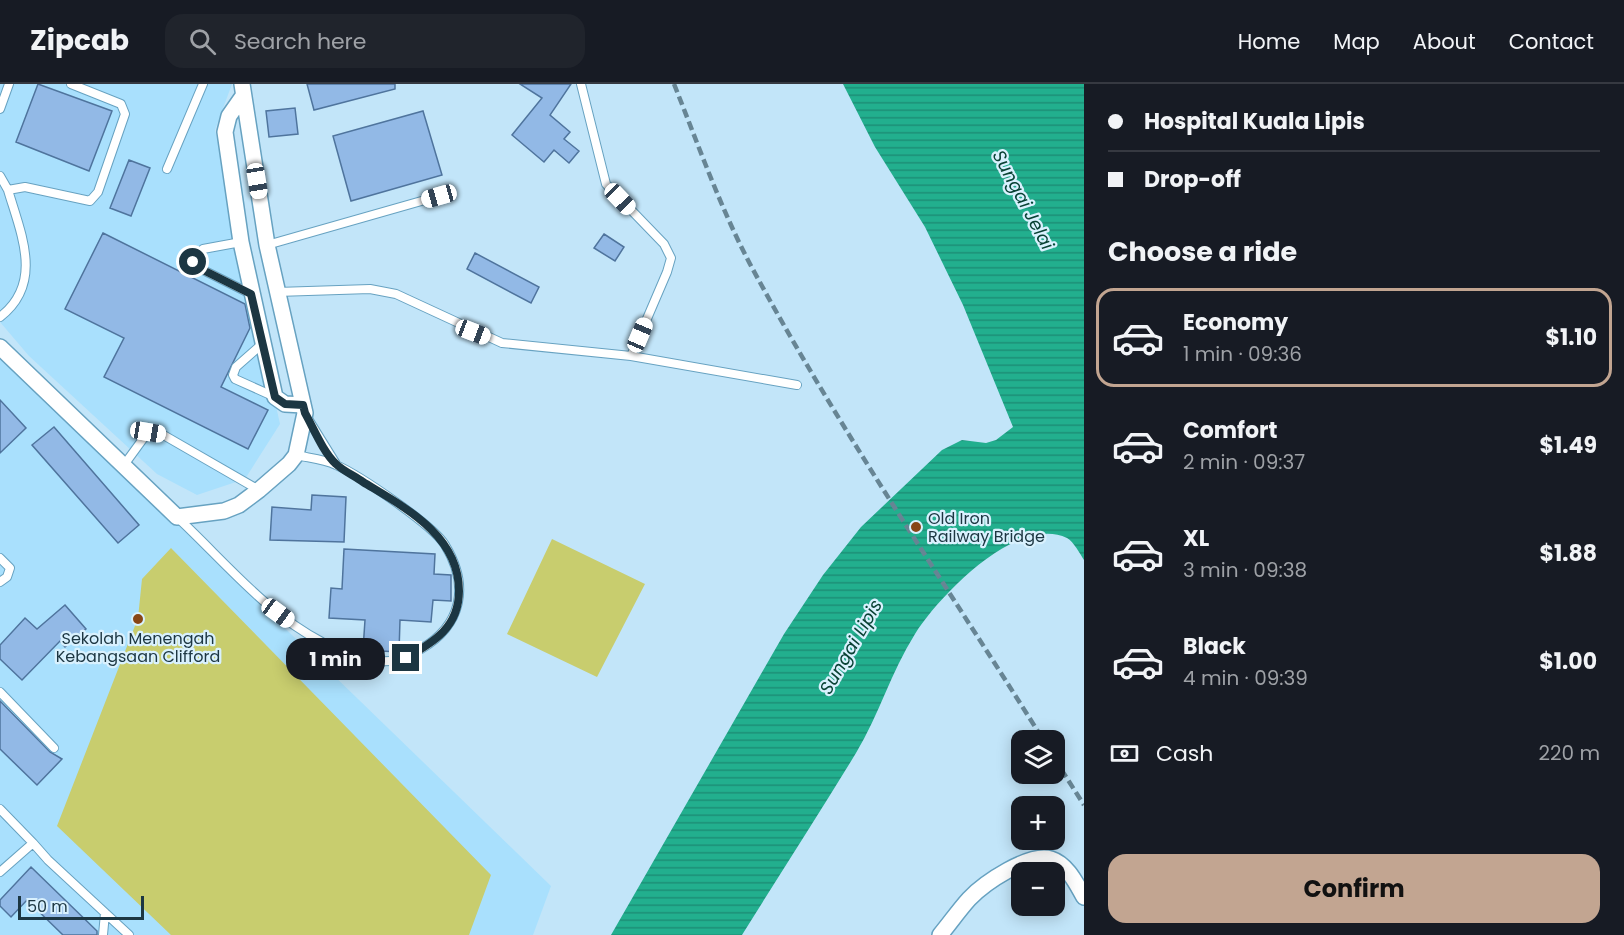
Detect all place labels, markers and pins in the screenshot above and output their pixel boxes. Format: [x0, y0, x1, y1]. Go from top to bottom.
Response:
place label: Old Iron Railway Bridge [928, 507, 1045, 548]
marker: Old Iron Railway Bridge [909, 520, 923, 534]
marker: Sekolah Menengah Kebangsaan Clifford [131, 612, 145, 626]
place label: Sekolah Menengah Kebangsaan Clifford [56, 627, 220, 668]

